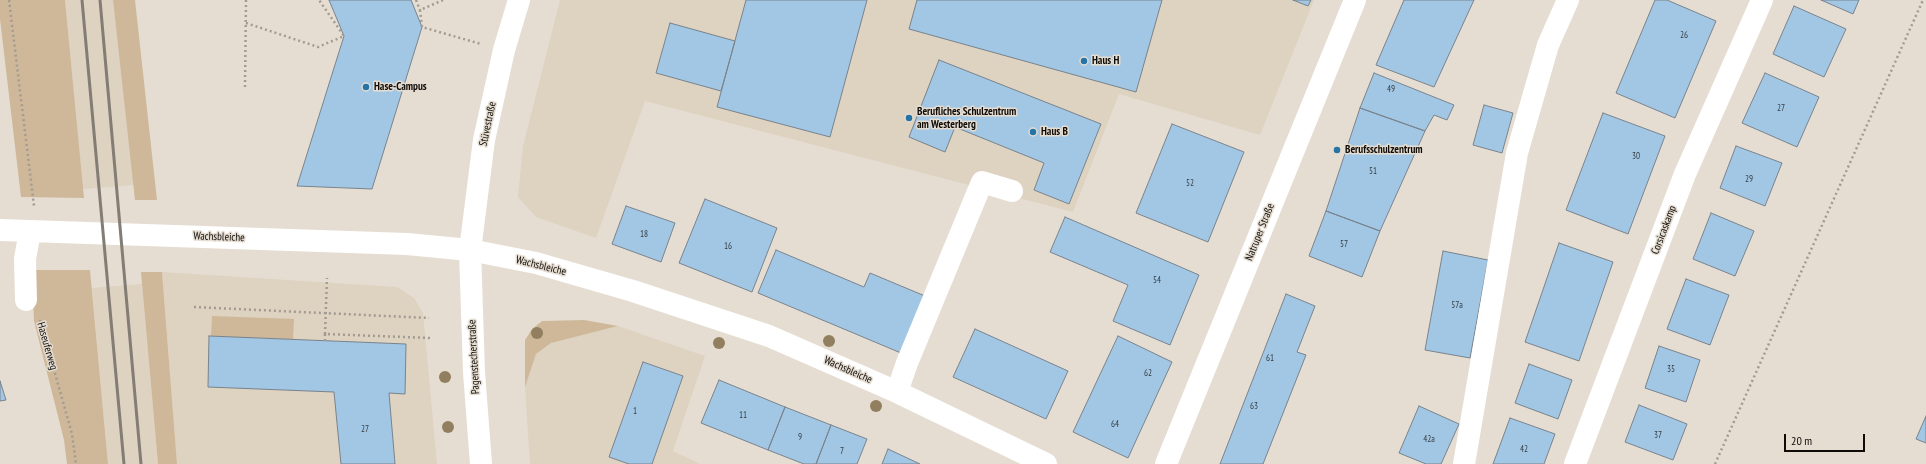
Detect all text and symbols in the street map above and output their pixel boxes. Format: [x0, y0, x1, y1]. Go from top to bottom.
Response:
house number: 26 [1680, 30, 1688, 40]
place label: Haus H [1092, 54, 1119, 68]
marker: Haus H [1079, 56, 1089, 66]
place label: Hase-Campus [374, 80, 427, 94]
marker: Hase-Campus [361, 82, 371, 92]
house number: 49 [1387, 84, 1395, 94]
street label: Stüvestraße [477, 100, 499, 148]
house number: 27 [1777, 103, 1785, 113]
place label: Berufliches Schulzentrum am Westerberg [917, 105, 1016, 131]
marker: Berufliches Schulzentrum am Westerberg [904, 113, 914, 123]
place label: Haus B [1041, 125, 1068, 139]
marker: Haus B [1028, 127, 1038, 137]
place label: Berufsschulzentrum [1345, 143, 1423, 157]
marker: Berufsschulzentrum [1332, 145, 1342, 155]
house number: 30 [1632, 151, 1640, 161]
house number: 51 [1369, 166, 1377, 176]
house number: 29 [1745, 174, 1753, 184]
house number: 52 [1186, 178, 1194, 188]
street label: Natruper Straße [1242, 201, 1278, 263]
street label: Corsicaskamp [1649, 204, 1679, 256]
house number: 18 [640, 229, 648, 239]
street label: Wachsbleiche [193, 230, 245, 244]
house number: 57 [1340, 239, 1348, 249]
house number: 16 [724, 241, 732, 251]
street label: Wachsbleiche [514, 253, 568, 279]
house number: 54 [1153, 275, 1161, 285]
house number: 57a [1451, 300, 1463, 310]
street label: Pagenstecherstraße [465, 319, 483, 395]
street label: Haseuferweg [34, 321, 60, 371]
house number: 61 [1266, 353, 1274, 363]
street label: Wachsbleiche [822, 354, 874, 386]
house number: 35 [1667, 364, 1675, 374]
house number: 62 [1144, 368, 1152, 378]
house number: 63 [1250, 401, 1258, 411]
house number: 1 [633, 406, 637, 416]
house number: 11 [739, 410, 747, 420]
house number: 64 [1111, 419, 1119, 429]
house number: 27 [361, 424, 369, 434]
scale bar [1786, 426, 1867, 452]
house number: 37 [1654, 430, 1662, 440]
house number: 9 [798, 432, 802, 442]
text: 20 m [1791, 433, 1812, 448]
house number: 42a [1423, 434, 1435, 444]
house number: 42 [1520, 444, 1528, 454]
house number: 7 [840, 446, 844, 456]

